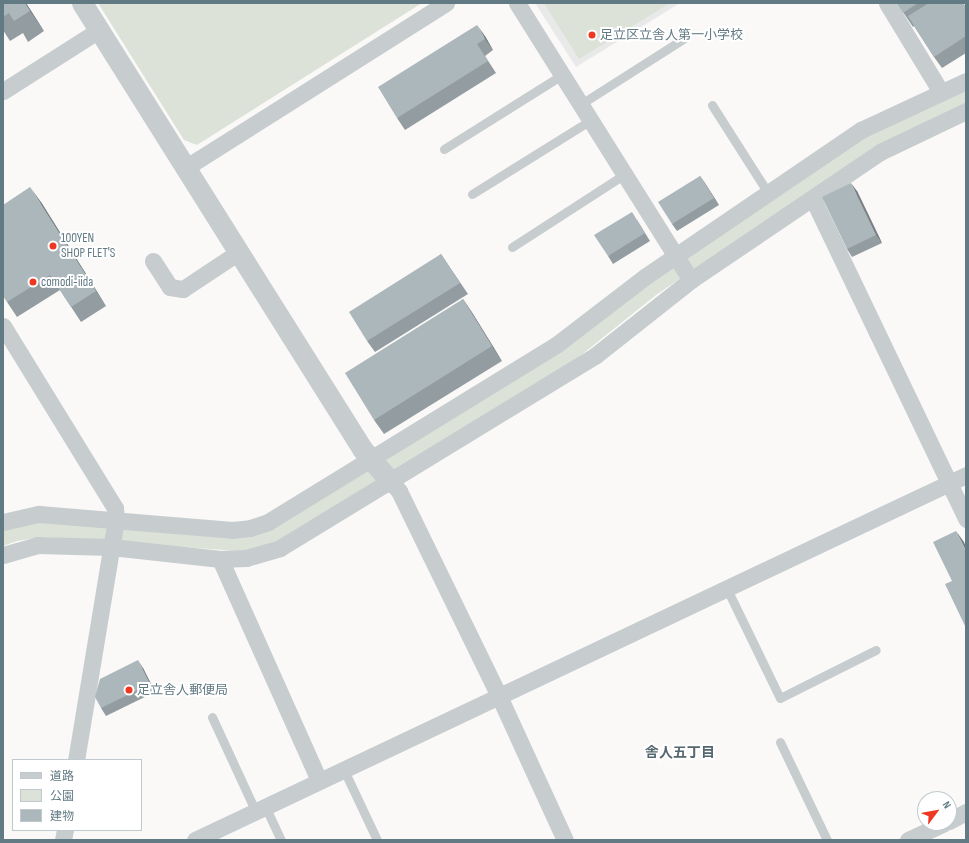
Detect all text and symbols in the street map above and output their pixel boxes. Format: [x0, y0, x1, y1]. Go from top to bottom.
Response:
place label: 足立区立舎人第一小学校 [600, 27, 743, 43]
marker: 足立区立舎人第一小学校 [587, 30, 597, 40]
place label: 100YEN SHOP FLET'S [61, 231, 115, 262]
marker: 100YEN SHOP FLET'S [48, 241, 58, 251]
place label: comodi-iida [41, 274, 93, 290]
marker: comodi-iida [28, 277, 38, 287]
place label: 足立舎人郵便局 [137, 682, 228, 698]
marker: 足立舎人郵便局 [124, 685, 134, 695]
district label: 舎人五丁目 [645, 745, 715, 761]
legend [12, 759, 142, 831]
text: 道路 [50, 769, 74, 784]
text: 公園 [50, 789, 74, 804]
north arrow [917, 791, 957, 831]
text: N [940, 799, 954, 811]
text: 建物 [50, 809, 74, 824]

